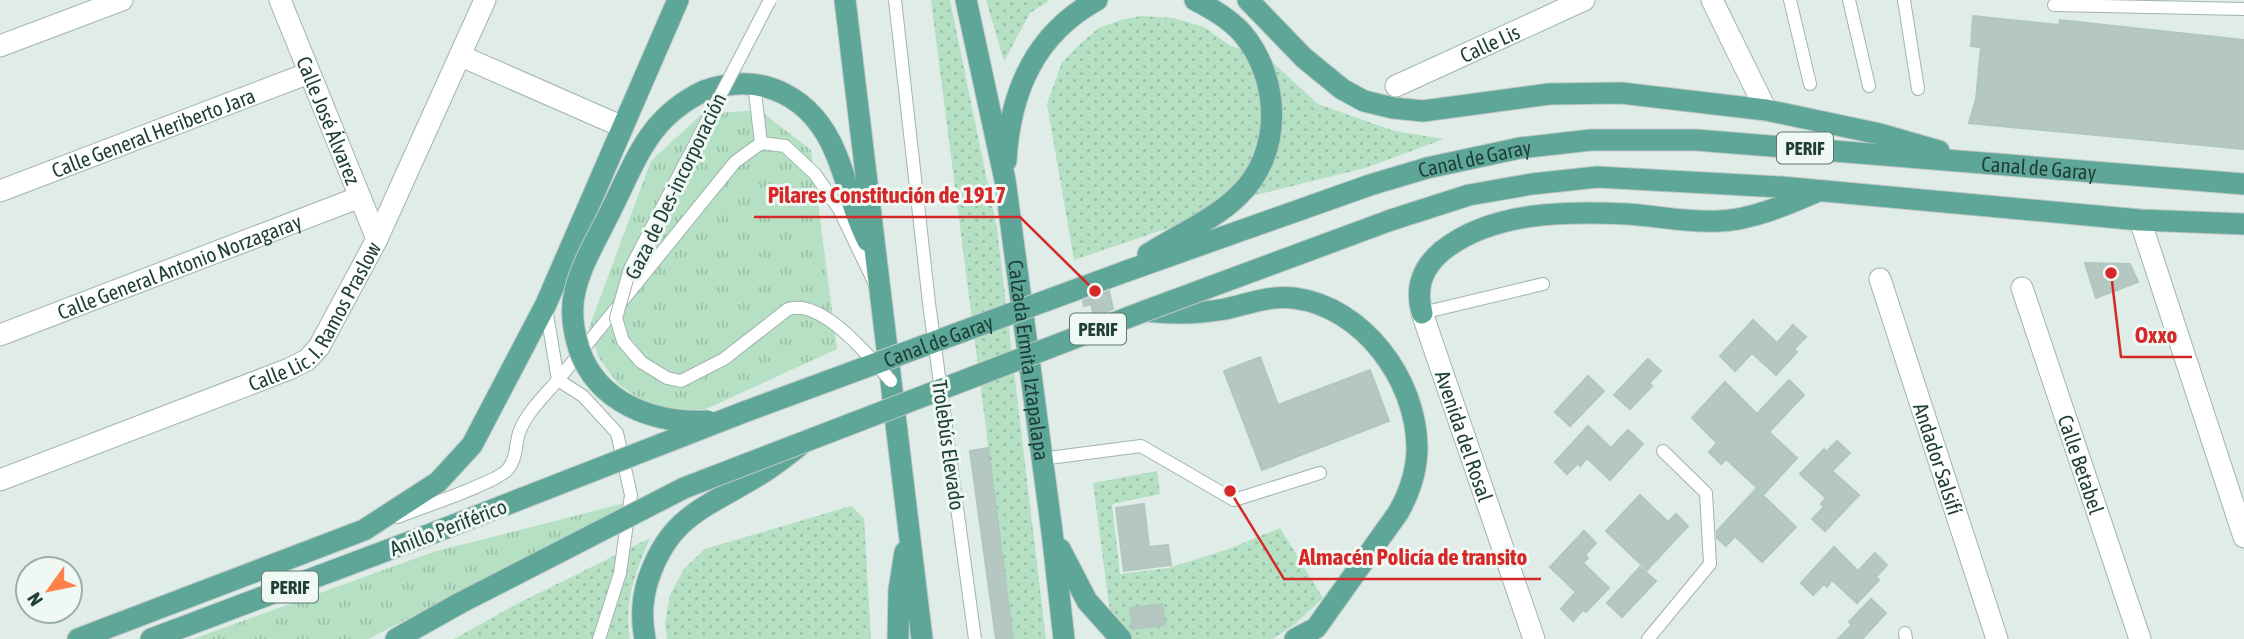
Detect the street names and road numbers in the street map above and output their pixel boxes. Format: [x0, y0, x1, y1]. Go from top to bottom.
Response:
street label: Calle Lis [1456, 19, 1523, 67]
street label: Calle José Álvarez [292, 53, 366, 188]
street label: Calle General Heriberto Jara [48, 83, 258, 182]
street label: Gaza de Des-incorporación [619, 89, 731, 283]
road number: PERIF [1777, 132, 1833, 164]
street label: Canal de Garay [1415, 135, 1533, 182]
street label: Canal de Garay [1981, 151, 2098, 184]
street label: Calle General Antonio Norzagaray [54, 209, 305, 324]
street label: Calle Lic. I. Ramos Praslow [245, 237, 386, 396]
street label: Calzada Ermita Iztapalapa [1004, 258, 1054, 462]
street label: Canal de Garay [880, 309, 997, 372]
road number: PERIF [1070, 314, 1126, 344]
street label: Avenida del Rosal [1431, 367, 1498, 505]
street label: Trolebús Elevado [928, 378, 970, 512]
street label: Andador Salsifí [1909, 400, 1968, 518]
street label: Calle Betabel [2053, 412, 2109, 517]
street label: Anillo Periférico [386, 494, 510, 560]
road number: PERIF [262, 572, 318, 602]

